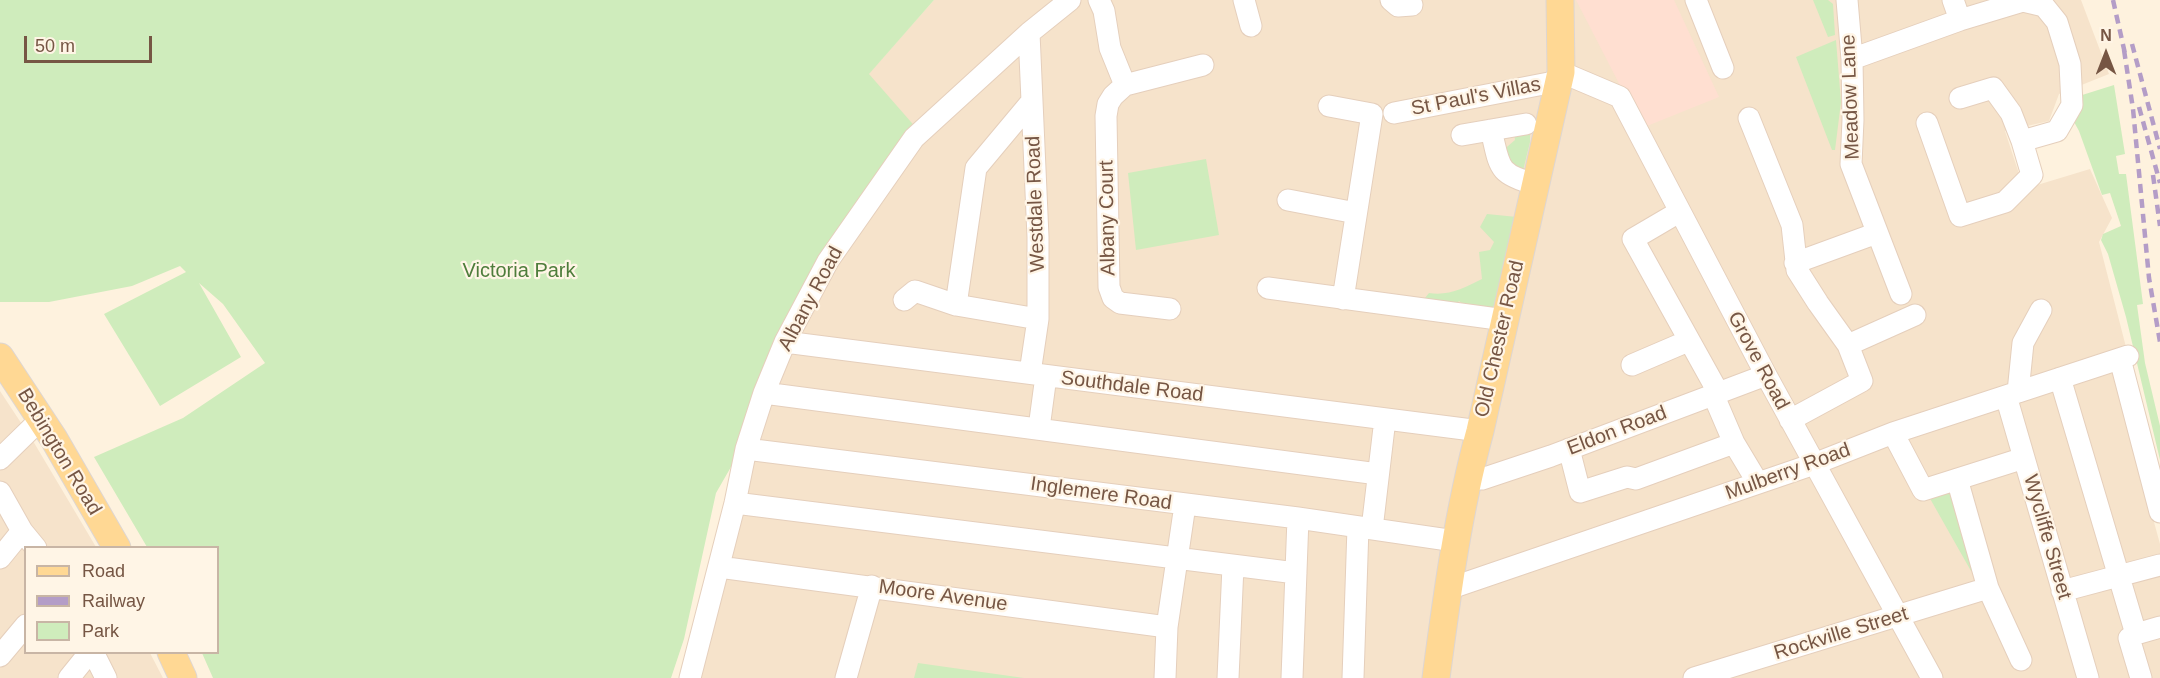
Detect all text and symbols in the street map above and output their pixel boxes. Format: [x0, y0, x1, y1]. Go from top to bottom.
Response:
scale bar [27, 24, 154, 62]
north arrow [2076, 24, 2136, 84]
text: N [2100, 27, 2112, 44]
street label: Meadow Lane [1837, 34, 1865, 160]
text: 50 m [35, 36, 75, 56]
street label: St Paul's Villas [1409, 73, 1543, 121]
street label: Westdale Road [1022, 135, 1050, 273]
street label: Albany Court [1095, 160, 1121, 276]
street label: Albany Road [774, 243, 848, 355]
street label: Old Chester Road [1470, 258, 1530, 420]
park label: Victoria Park [462, 259, 576, 283]
street label: Grove Road [1722, 308, 1794, 414]
street label: Southdale Road [1059, 366, 1205, 408]
street label: Bebington Road [12, 384, 106, 520]
street label: Eldon Road [1564, 401, 1670, 461]
street label: Mulberry Road [1722, 438, 1854, 506]
street label: Inglemere Road [1029, 472, 1173, 516]
street label: Wycliffe Street [2018, 472, 2076, 602]
legend [24, 546, 219, 654]
text: Road [82, 561, 125, 581]
street label: Moore Avenue [877, 575, 1009, 617]
text: Railway [82, 591, 145, 611]
street label: Rockville Street [1771, 602, 1911, 666]
text: Park [82, 621, 119, 641]

